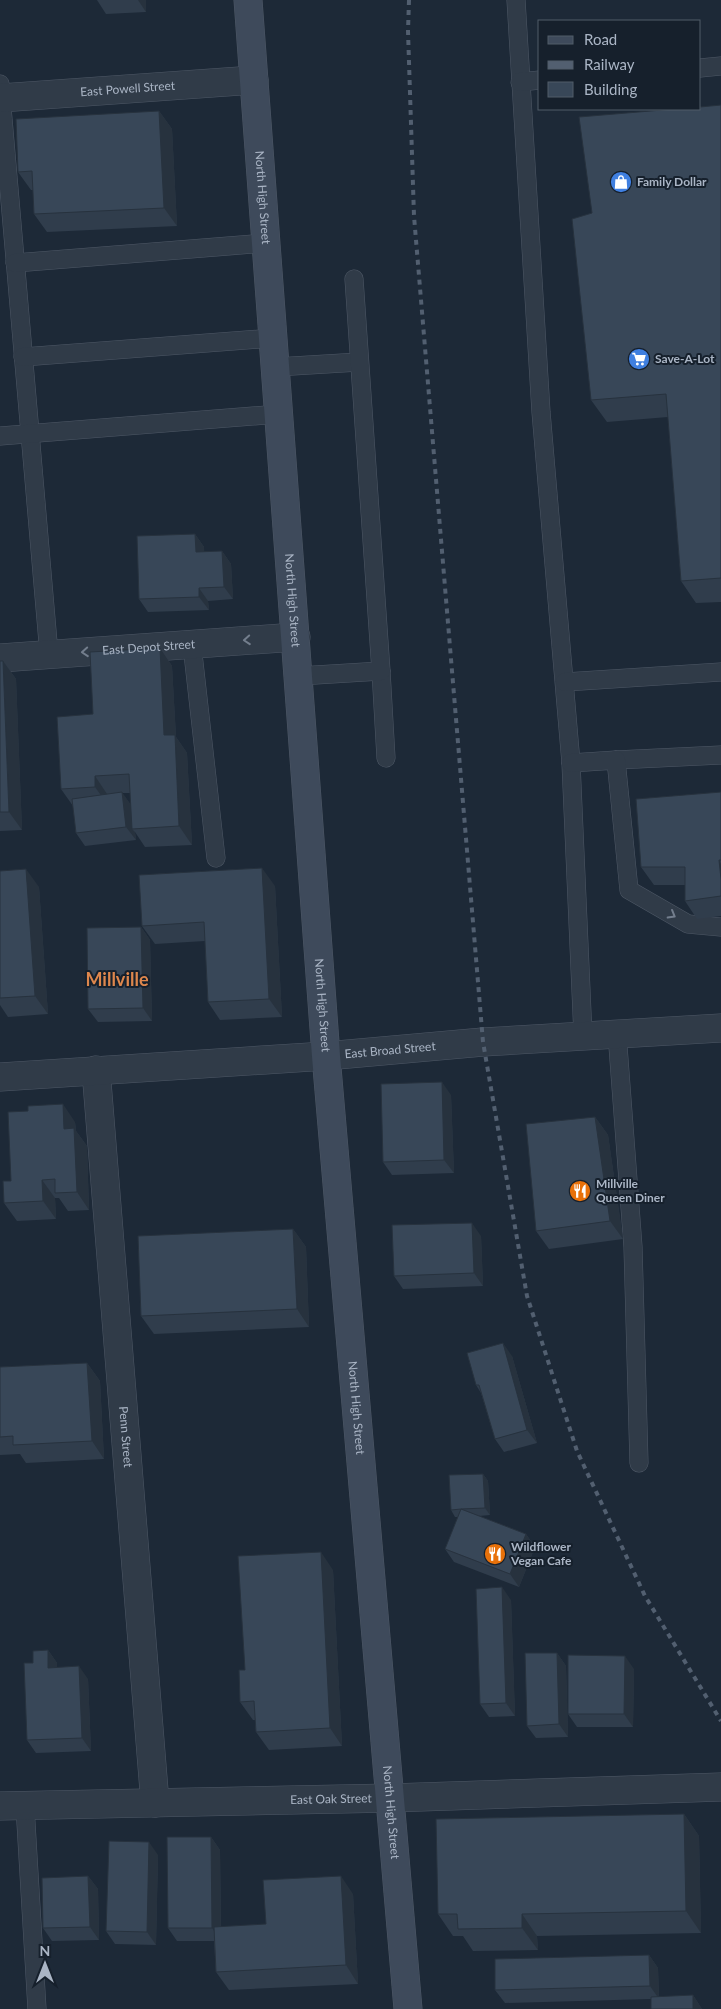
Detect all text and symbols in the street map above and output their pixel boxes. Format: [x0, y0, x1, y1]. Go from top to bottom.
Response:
legend [538, 20, 701, 110]
text: Road [584, 30, 617, 48]
text: Railway [584, 55, 635, 73]
street label: East Powell Street [80, 78, 176, 99]
text: Building [584, 80, 637, 98]
street label: North High Street [252, 150, 274, 245]
shop icon: Family Dollar [609, 170, 633, 194]
place label: Family Dollar [637, 174, 707, 189]
supermarket icon: Save-A-Lot [627, 347, 651, 371]
place label: Save-A-Lot [655, 351, 715, 366]
street label: North High Street [282, 553, 304, 648]
one-way arrow [243, 635, 251, 646]
street label: East Depot Street [102, 636, 196, 658]
one-way arrow [81, 646, 89, 657]
one-way arrow [666, 908, 675, 918]
street label: North High Street [312, 958, 334, 1053]
district label: Millville [85, 968, 149, 990]
street label: East Broad Street [344, 1038, 437, 1061]
place label: Millville Queen Diner [596, 1176, 665, 1205]
restaurant icon: Millville Queen Diner [568, 1179, 592, 1203]
street label: North High Street [345, 1360, 368, 1456]
street label: Penn Street [116, 1406, 136, 1469]
place label: Wildflower Vegan Cafe [510, 1539, 572, 1568]
restaurant icon: Wildflower Vegan Cafe [483, 1542, 507, 1566]
street label: North High Street [380, 1765, 403, 1860]
street label: East Oak Street [290, 1790, 373, 1807]
north arrow [20, 1939, 70, 1989]
text: N [40, 1942, 50, 1959]

